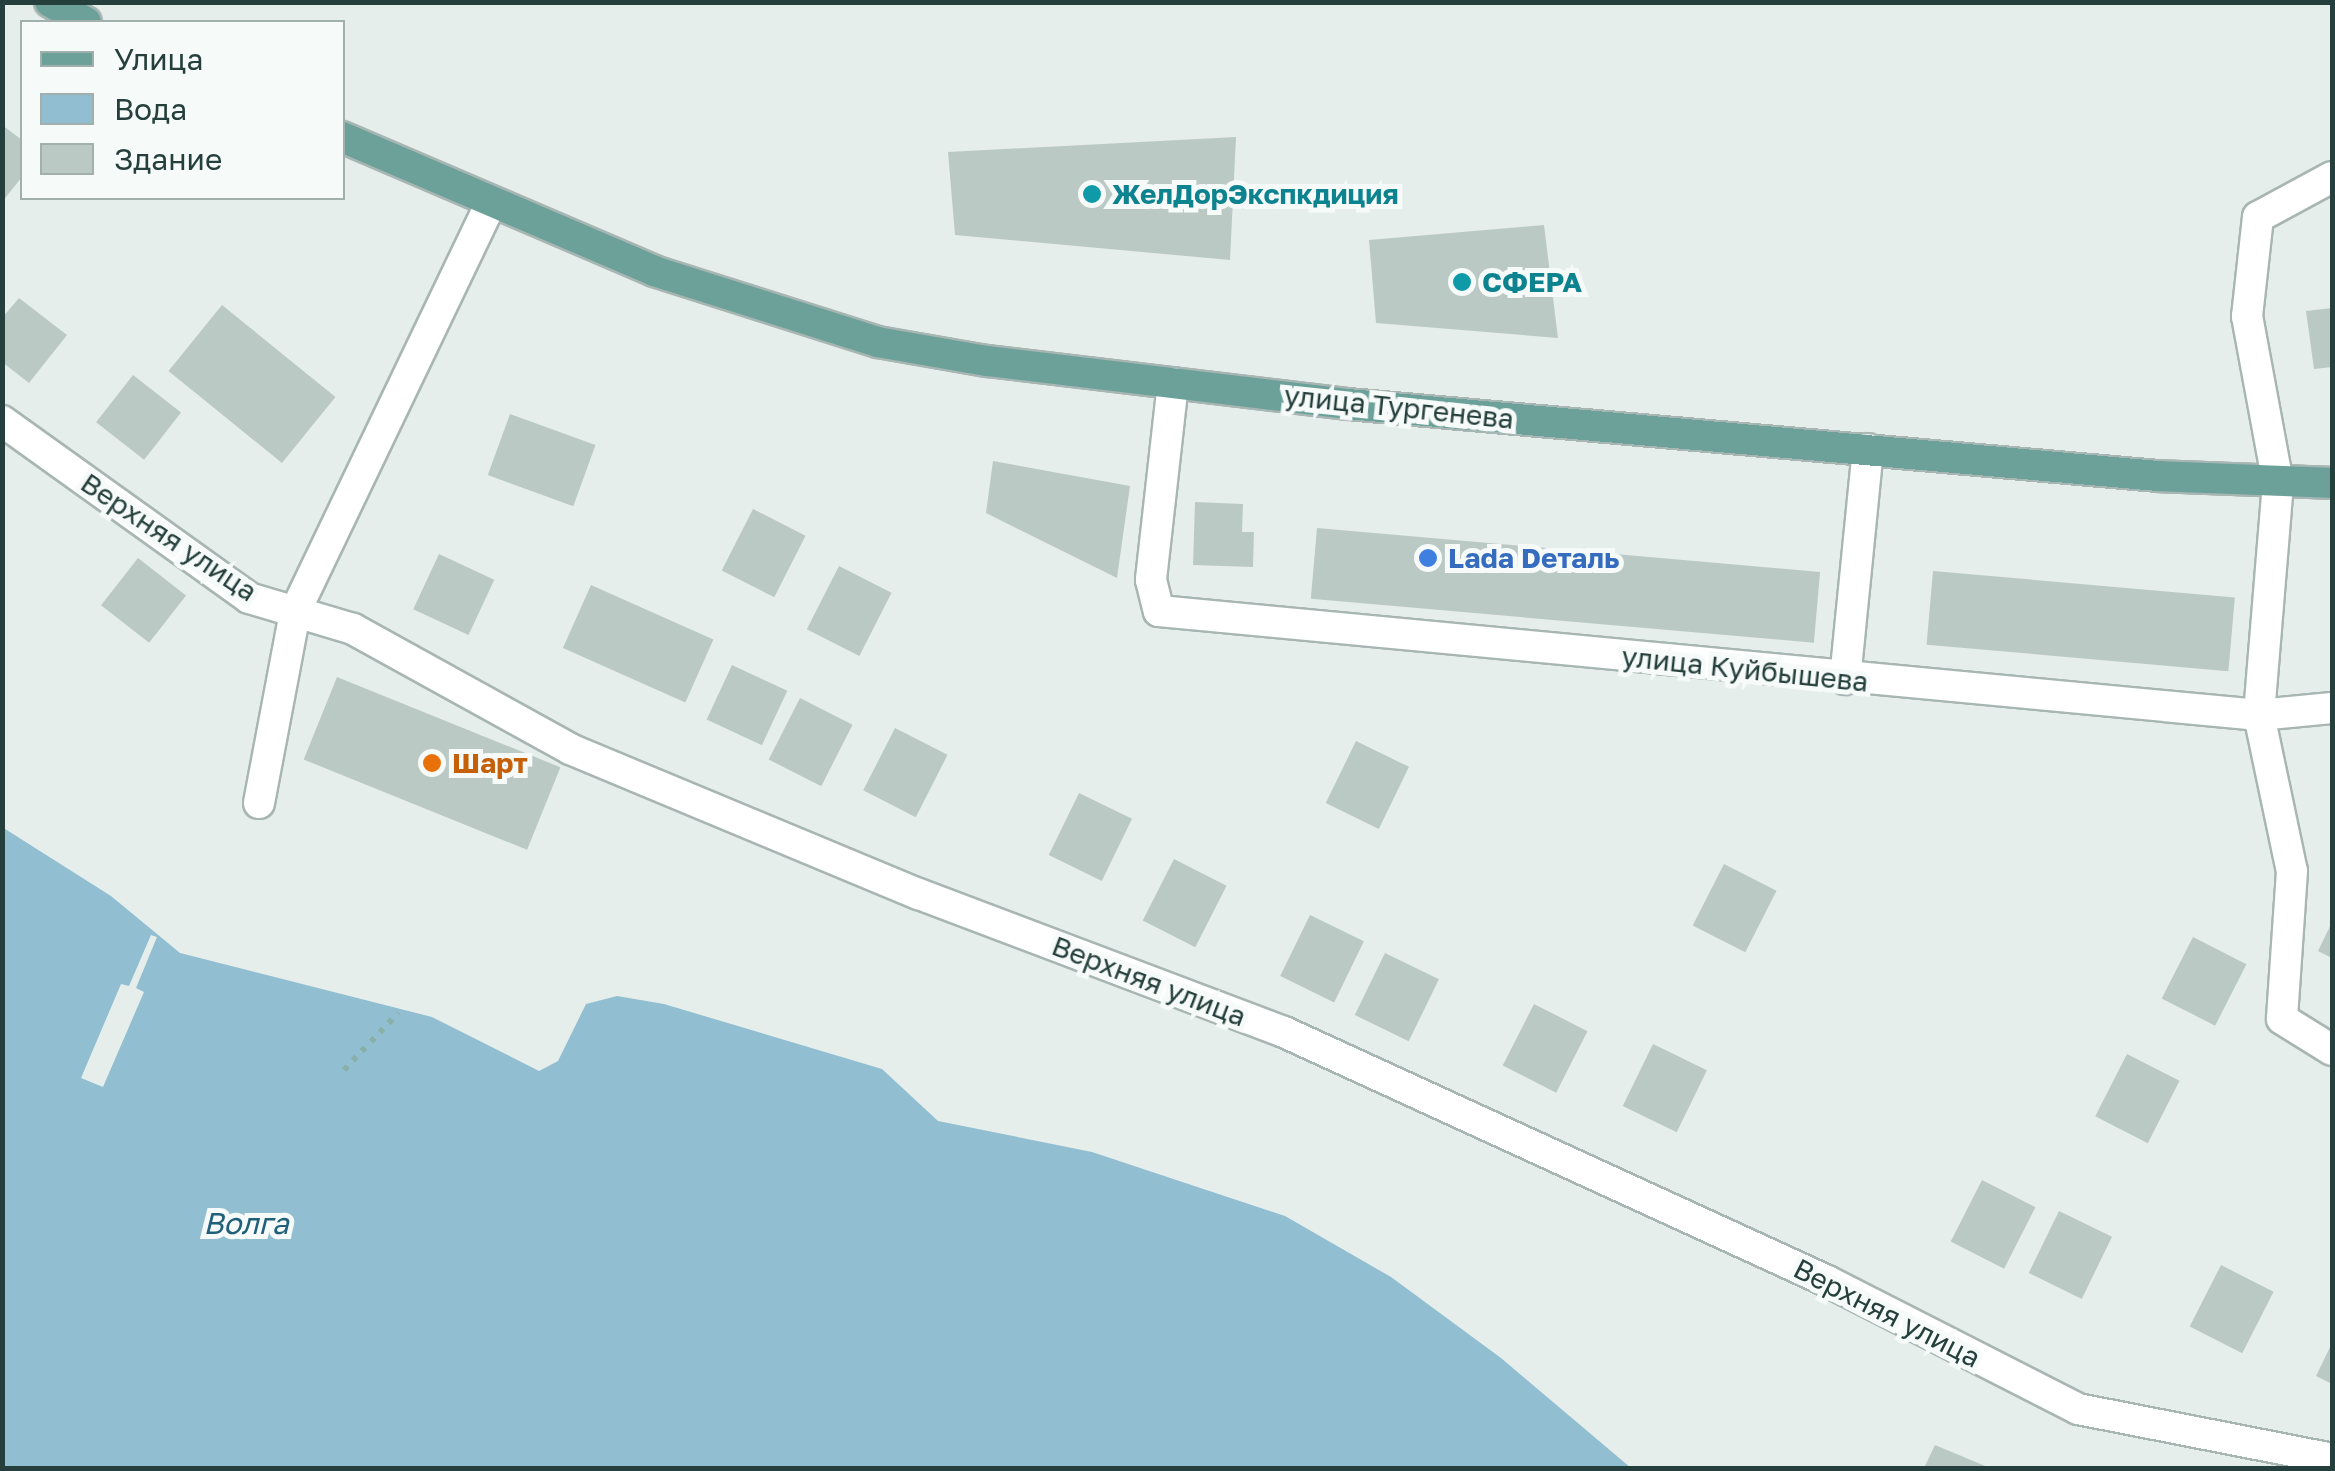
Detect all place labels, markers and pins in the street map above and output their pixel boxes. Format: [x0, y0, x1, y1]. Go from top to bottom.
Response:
place label: ЖелДорЭкспкдиция [1112, 177, 1399, 211]
marker: ЖелДорЭкспкдиция [1081, 183, 1103, 205]
place label: СФЕРА [1482, 265, 1582, 299]
marker: СФЕРА [1451, 271, 1473, 293]
place label: Lada Dеталь [1448, 541, 1619, 575]
marker: Lada Dеталь [1417, 547, 1439, 569]
place label: Шарт [452, 746, 528, 780]
marker: Шарт [421, 752, 443, 774]

